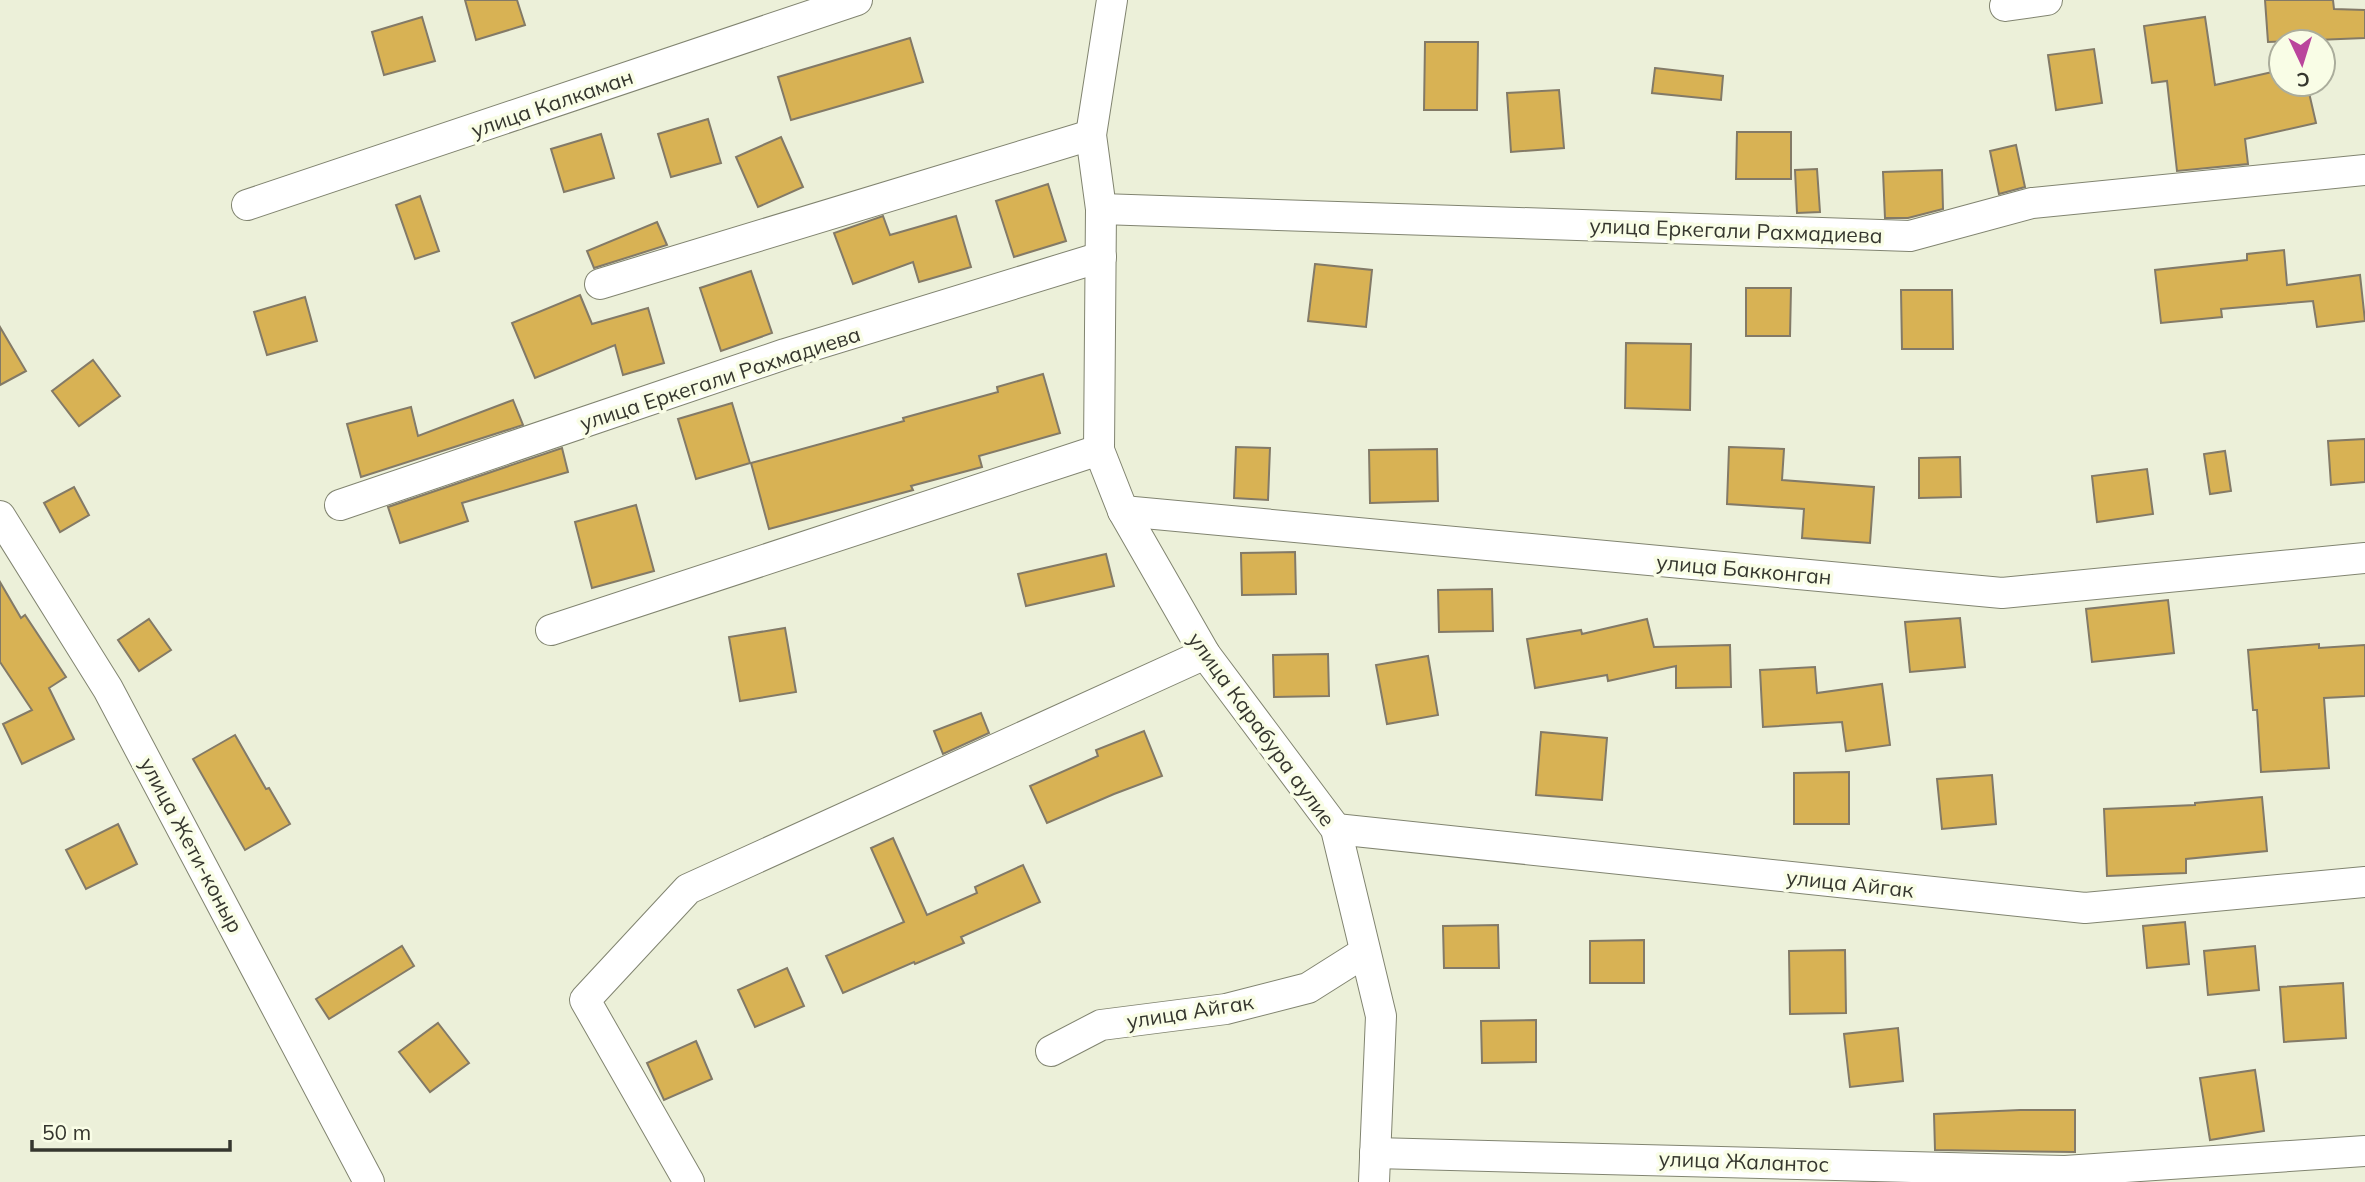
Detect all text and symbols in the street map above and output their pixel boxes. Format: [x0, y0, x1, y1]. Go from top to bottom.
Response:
north arrow [2267, 28, 2337, 98]
street label: улица Калкаман [468, 63, 636, 143]
text: С [2296, 68, 2311, 92]
street label: улица Еркегали Рахмадиева [1589, 212, 1883, 248]
street label: улица Еркегали Рахмадиева [577, 320, 863, 436]
street label: улица Бакконган [1655, 548, 1833, 590]
street label: улица Карабура аулие [1183, 627, 1341, 831]
street label: улица Жети-коныр [135, 753, 249, 937]
street label: улица Айгак [1785, 863, 1916, 903]
street label: улица Айгак [1125, 988, 1256, 1034]
scale bar [32, 1108, 229, 1152]
text: 50 m [42, 1119, 91, 1145]
street label: улица Жалантос [1658, 1145, 1830, 1177]

